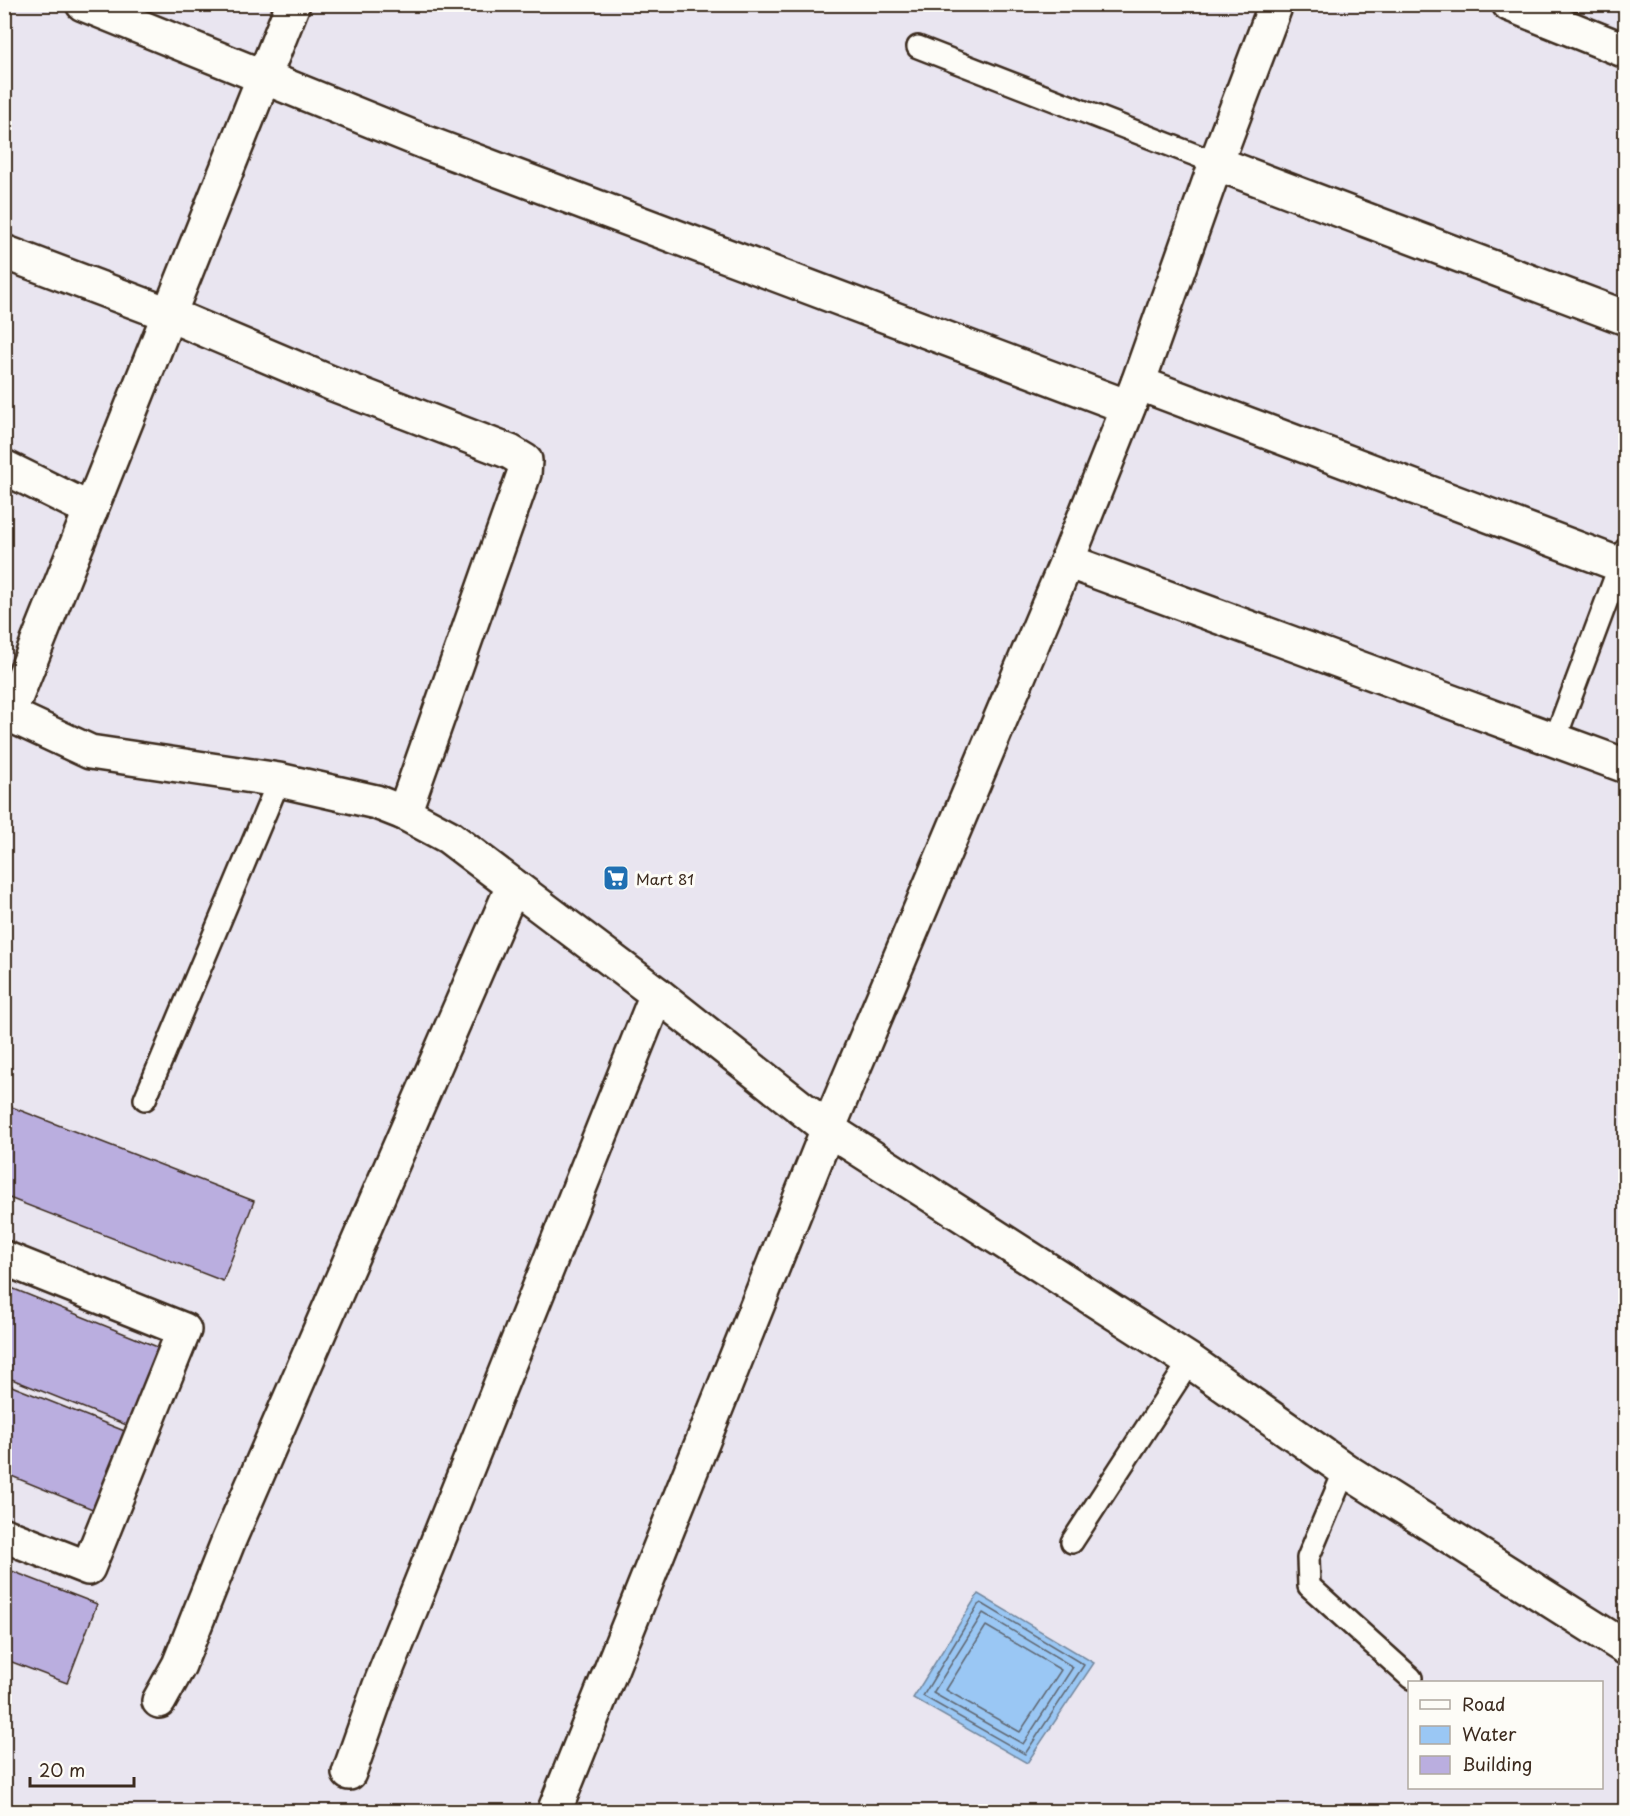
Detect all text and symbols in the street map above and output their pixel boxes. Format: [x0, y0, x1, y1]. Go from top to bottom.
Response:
supermarket icon: Mart 81 [601, 863, 631, 893]
place label: Mart 81 [636, 867, 694, 890]
legend [1408, 1681, 1603, 1789]
text: Road [1462, 1690, 1506, 1717]
text: Water [1462, 1720, 1517, 1747]
scale bar [30, 1750, 134, 1788]
text: Building [1462, 1750, 1532, 1777]
text: 20 m [39, 1756, 85, 1783]

